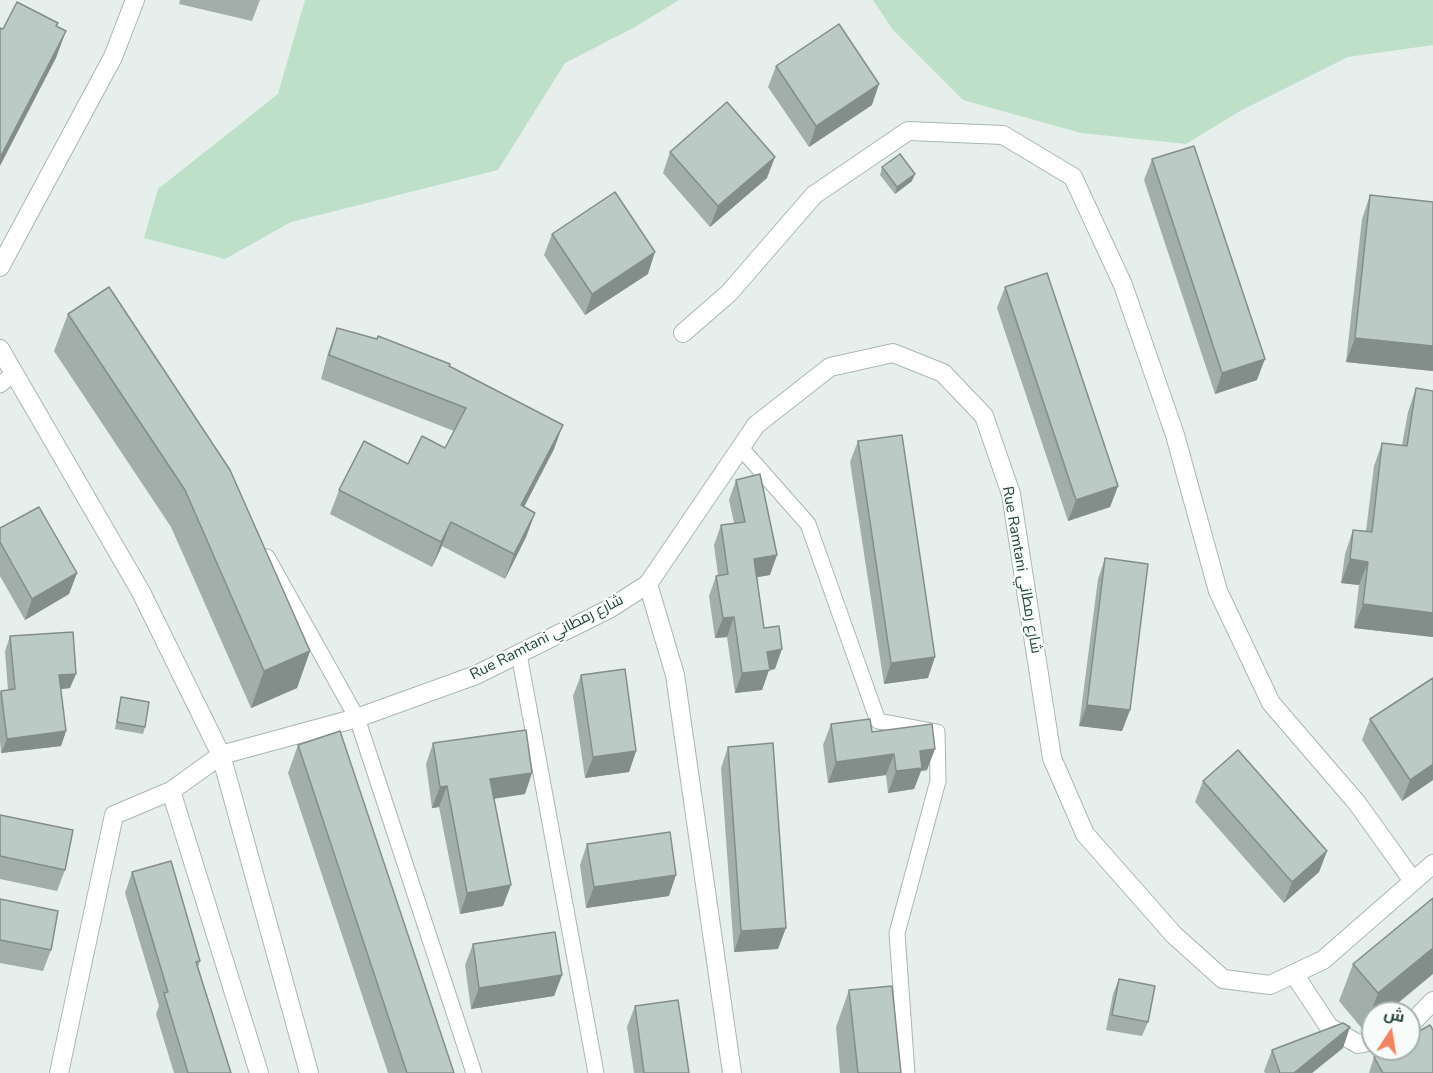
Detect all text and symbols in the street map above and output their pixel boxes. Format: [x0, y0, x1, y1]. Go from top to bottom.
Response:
street label: Rue Ramtani شارع رمطاني [997, 485, 1045, 655]
street label: Rue Ramtani شارع رمطاني [467, 591, 627, 685]
north arrow [1361, 1001, 1421, 1061]
text: ش [1382, 1002, 1407, 1028]

